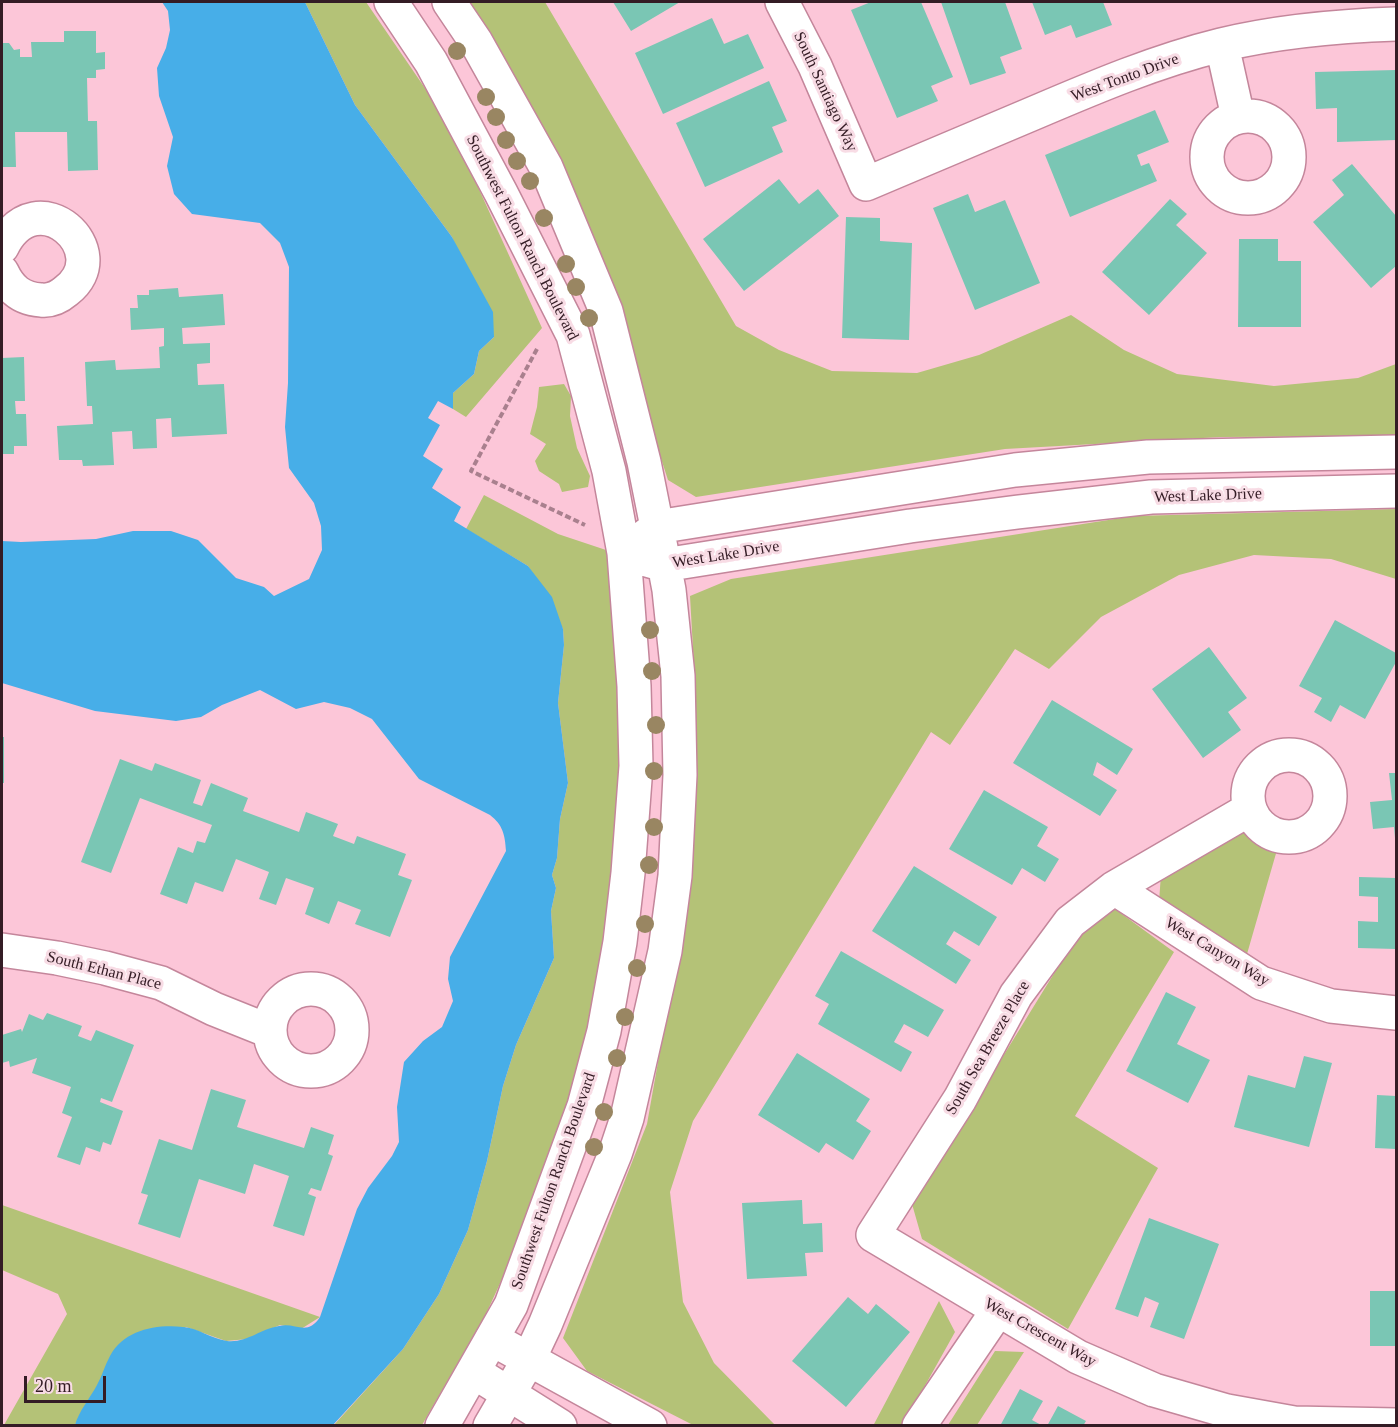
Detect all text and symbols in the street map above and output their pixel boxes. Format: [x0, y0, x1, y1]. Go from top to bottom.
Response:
street label: South Santiago Way [789, 29, 861, 155]
street label: West Tonto Drive [1069, 50, 1181, 106]
street label: Southwest Fulton Ranch Boulevard [462, 132, 582, 344]
street label: West Lake Drive [1154, 485, 1262, 507]
street label: West Lake Drive [671, 537, 781, 573]
street label: West Canyon Way [1161, 913, 1273, 991]
street label: South Ethan Place [45, 947, 163, 995]
street label: South Sea Breeze Place [942, 978, 1034, 1118]
street label: Southwest Fulton Ranch Boulevard [508, 1070, 600, 1292]
street label: West Crescent Way [981, 1294, 1099, 1372]
scale bar [27, 1364, 110, 1402]
text: 20 m [35, 1376, 72, 1396]

